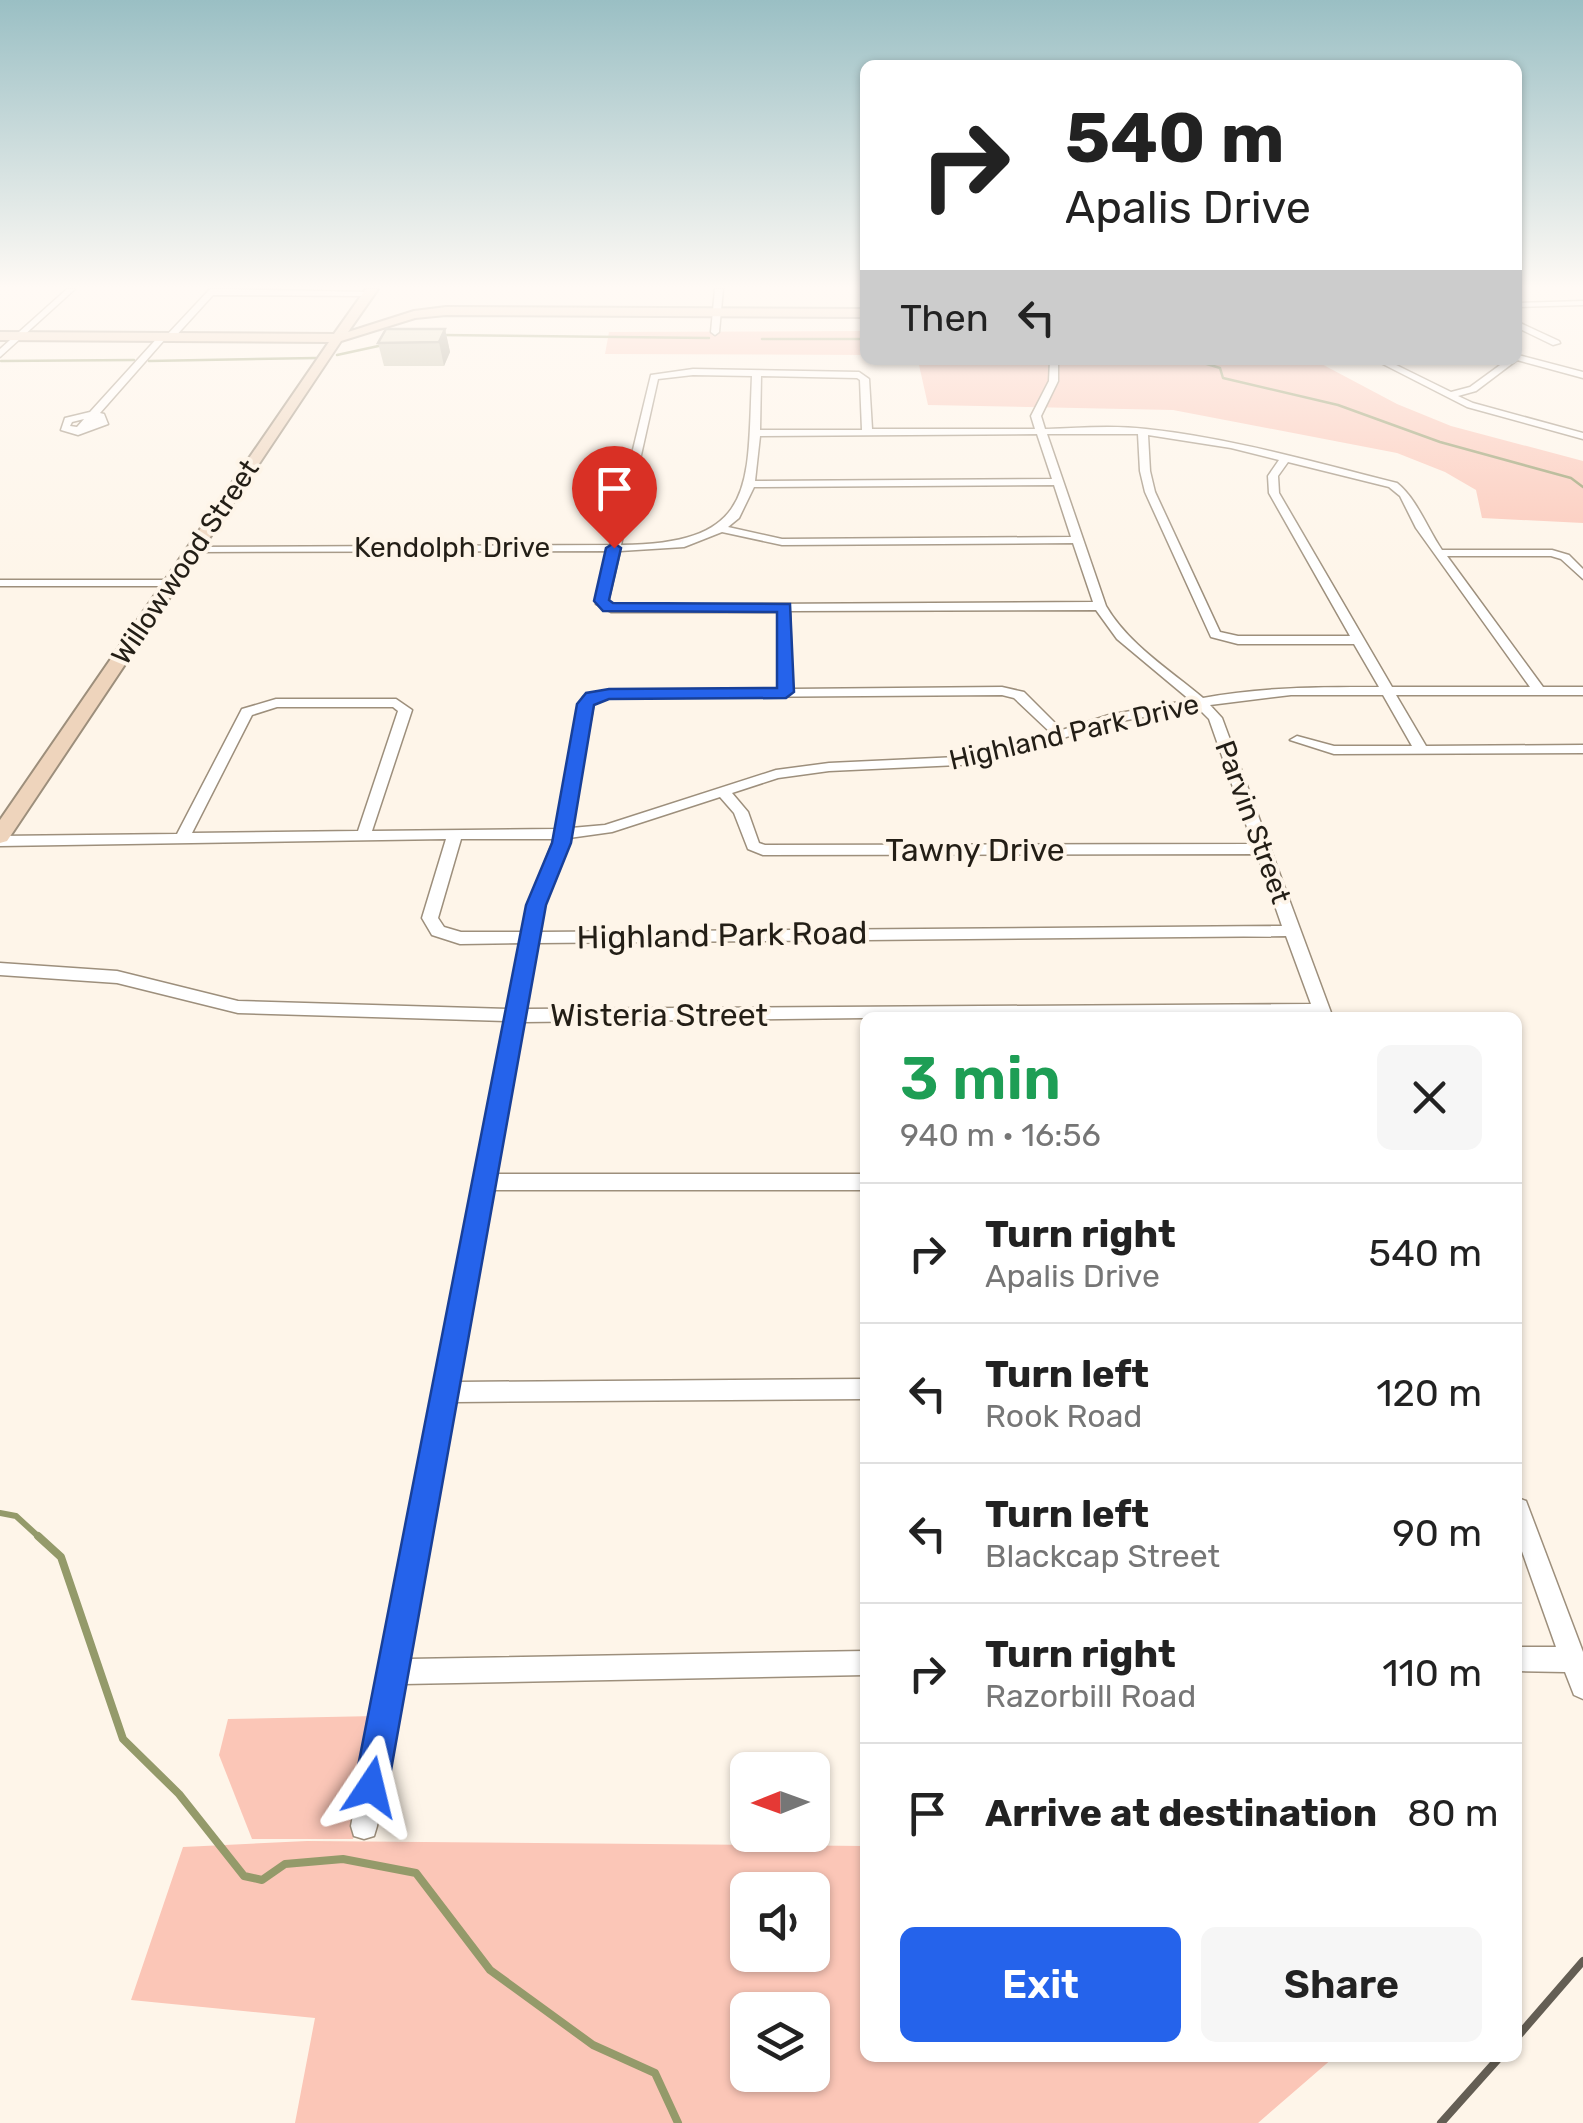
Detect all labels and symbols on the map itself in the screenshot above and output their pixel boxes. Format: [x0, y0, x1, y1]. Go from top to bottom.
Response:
pin [572, 446, 657, 549]
street label: Willowwood Street [104, 453, 266, 671]
street label: Kendolph Drive [354, 531, 550, 564]
street label: Highland Park Drive [946, 687, 1202, 777]
street label: Parvin Street [1208, 736, 1298, 908]
street label: Tawny Drive [885, 831, 1065, 869]
street label: Highland Park Road [576, 913, 868, 957]
street label: Wisteria Street [550, 996, 768, 1034]
position arrow [319, 1735, 423, 1839]
north arrow [730, 1752, 830, 1852]

